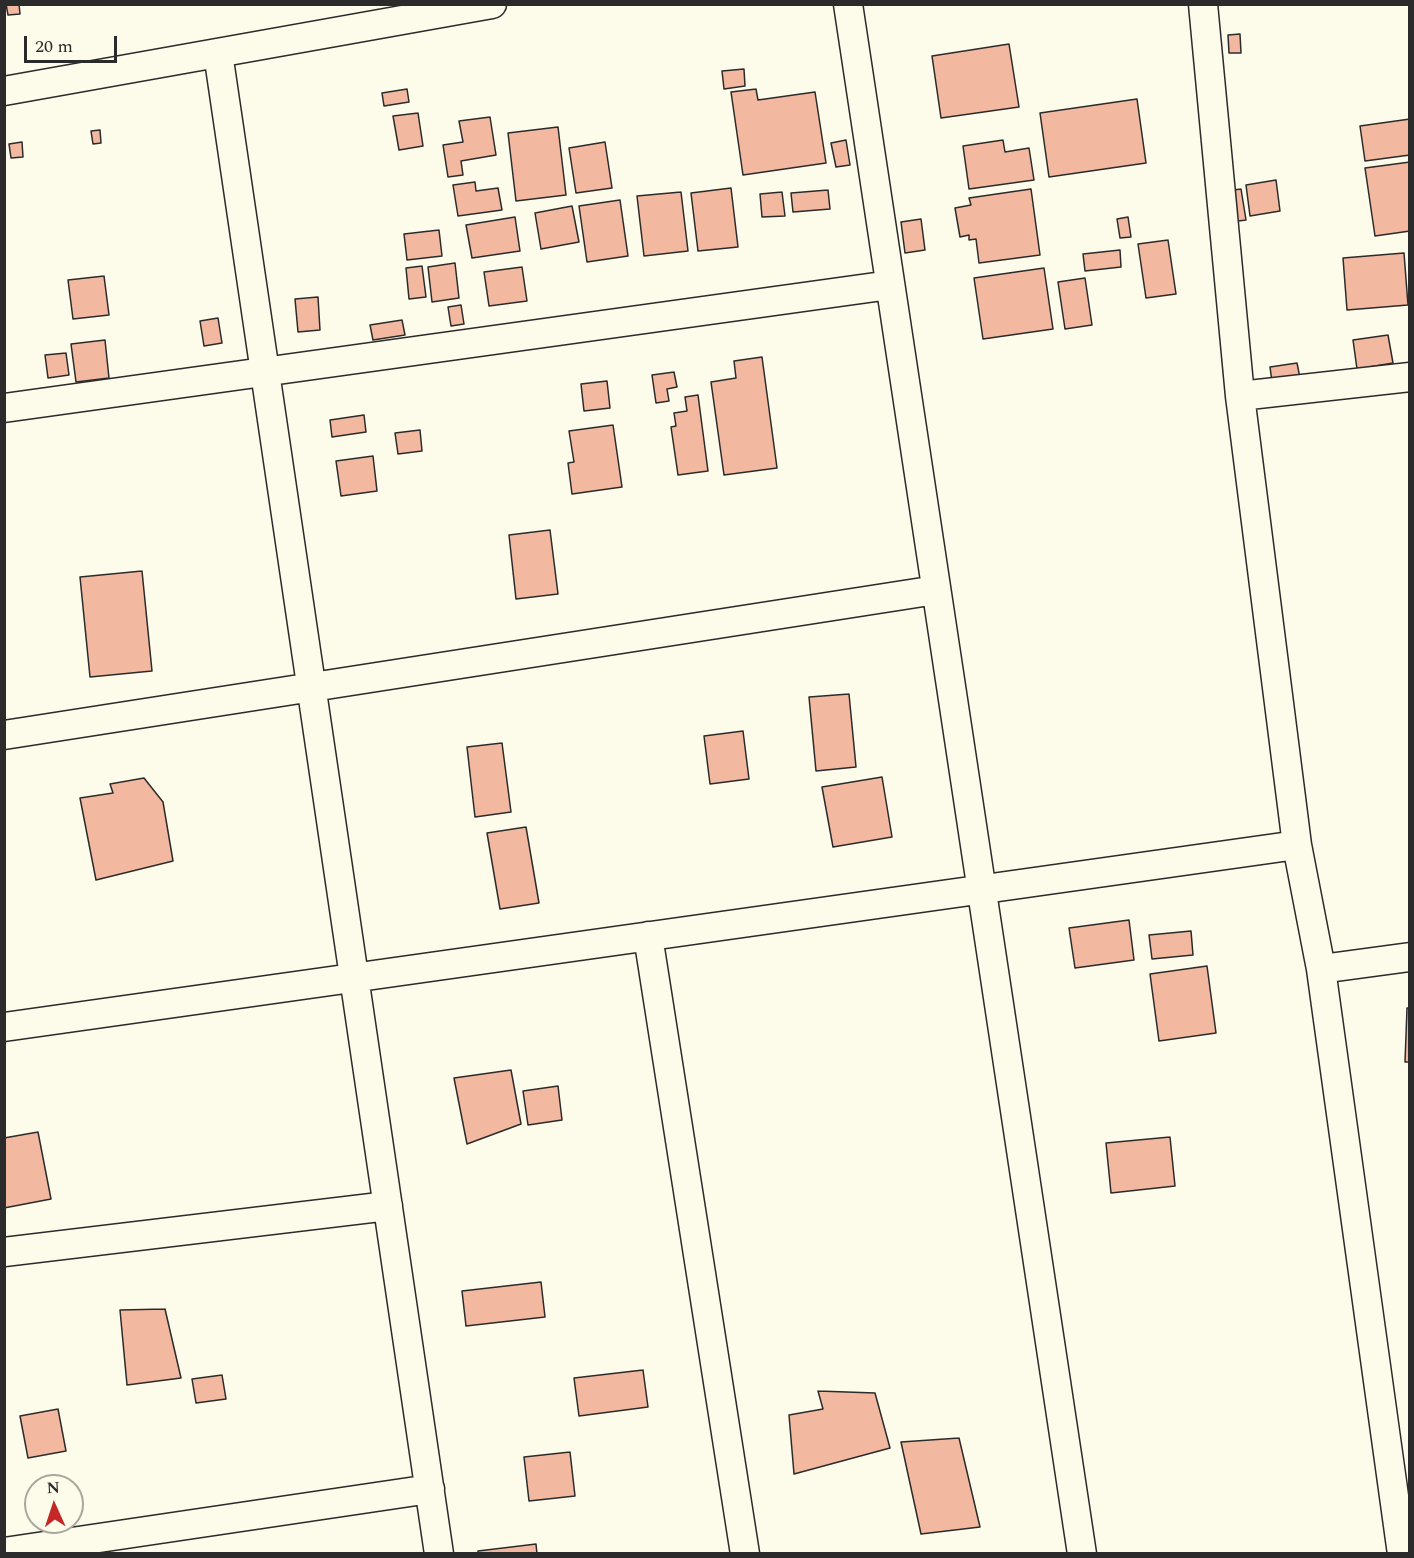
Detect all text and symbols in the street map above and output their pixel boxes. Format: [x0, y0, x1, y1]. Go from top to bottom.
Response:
scale bar [27, 24, 120, 62]
text: 20 m [35, 33, 73, 60]
north arrow [24, 1474, 84, 1534]
text: N [46, 1476, 60, 1500]

